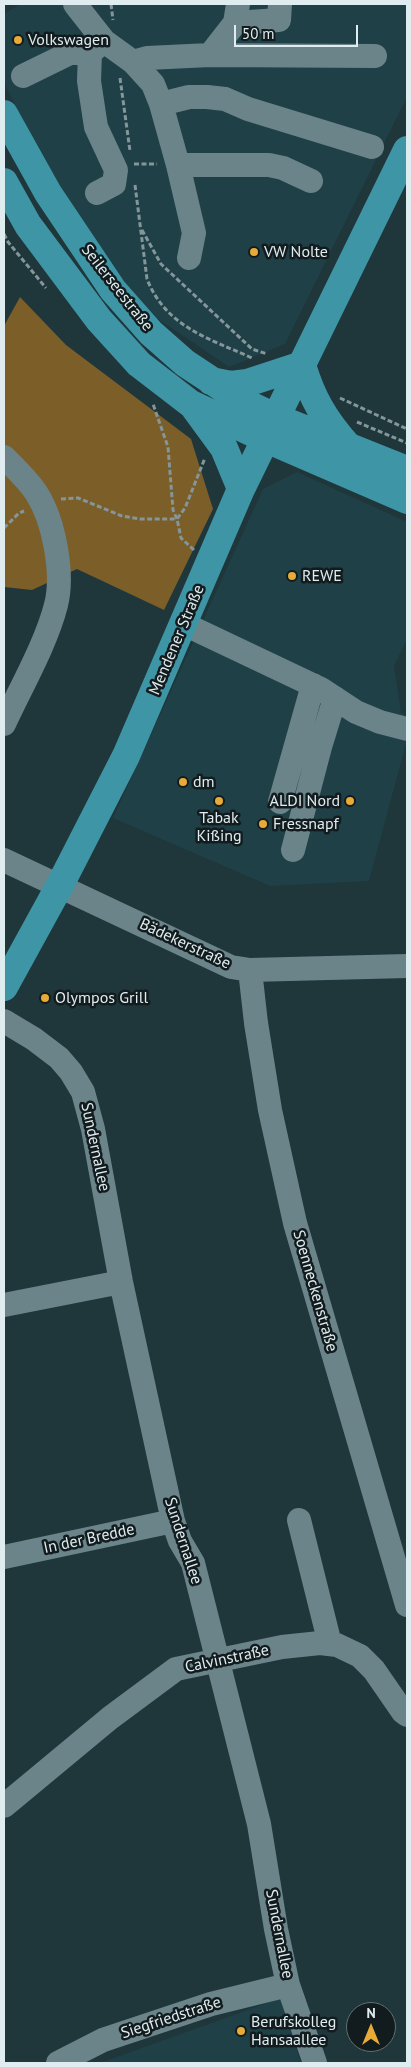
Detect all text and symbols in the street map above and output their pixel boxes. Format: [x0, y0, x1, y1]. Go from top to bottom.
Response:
scale bar [236, 15, 360, 47]
text: 50 m [242, 24, 275, 43]
place label: Volkswagen [28, 30, 109, 50]
marker: Volkswagen [12, 34, 24, 46]
street label: Seilerseestraße [77, 241, 157, 335]
place label: VW Nolte [264, 242, 328, 262]
marker: VW Nolte [248, 246, 260, 258]
place label: REWE [302, 566, 342, 586]
marker: REWE [286, 570, 298, 582]
street label: Mendener Straße [145, 582, 209, 698]
place label: dm [193, 772, 215, 792]
marker: dm [177, 776, 189, 788]
place label: ALDI Nord [270, 791, 340, 811]
marker: Tabak Kißing [213, 795, 225, 807]
marker: ALDI Nord [344, 795, 356, 807]
place label: Tabak Kißing [196, 808, 242, 846]
place label: Fressnapf [273, 814, 339, 834]
marker: Fressnapf [257, 818, 269, 830]
street label: Bädekerstraße [136, 915, 234, 973]
place label: Olympos Grill [55, 988, 148, 1008]
marker: Olympos Grill [39, 992, 51, 1004]
street label: Sundernallee [76, 1101, 114, 1193]
street label: Soenneckenstraße [288, 1228, 342, 1354]
street label: Sundernallee [160, 1495, 206, 1587]
street label: In der Bredde [42, 1520, 136, 1558]
street label: Calvinstraße [183, 1641, 271, 1677]
street label: Sundernallee [261, 1888, 297, 1980]
street label: Siegfriedstraße [119, 1993, 223, 2043]
north arrow [346, 2002, 396, 2052]
text: N [366, 2004, 376, 2022]
place label: Berufskolleg Hansaallee [251, 2012, 336, 2050]
marker: Berufskolleg Hansaallee [235, 2025, 247, 2037]

